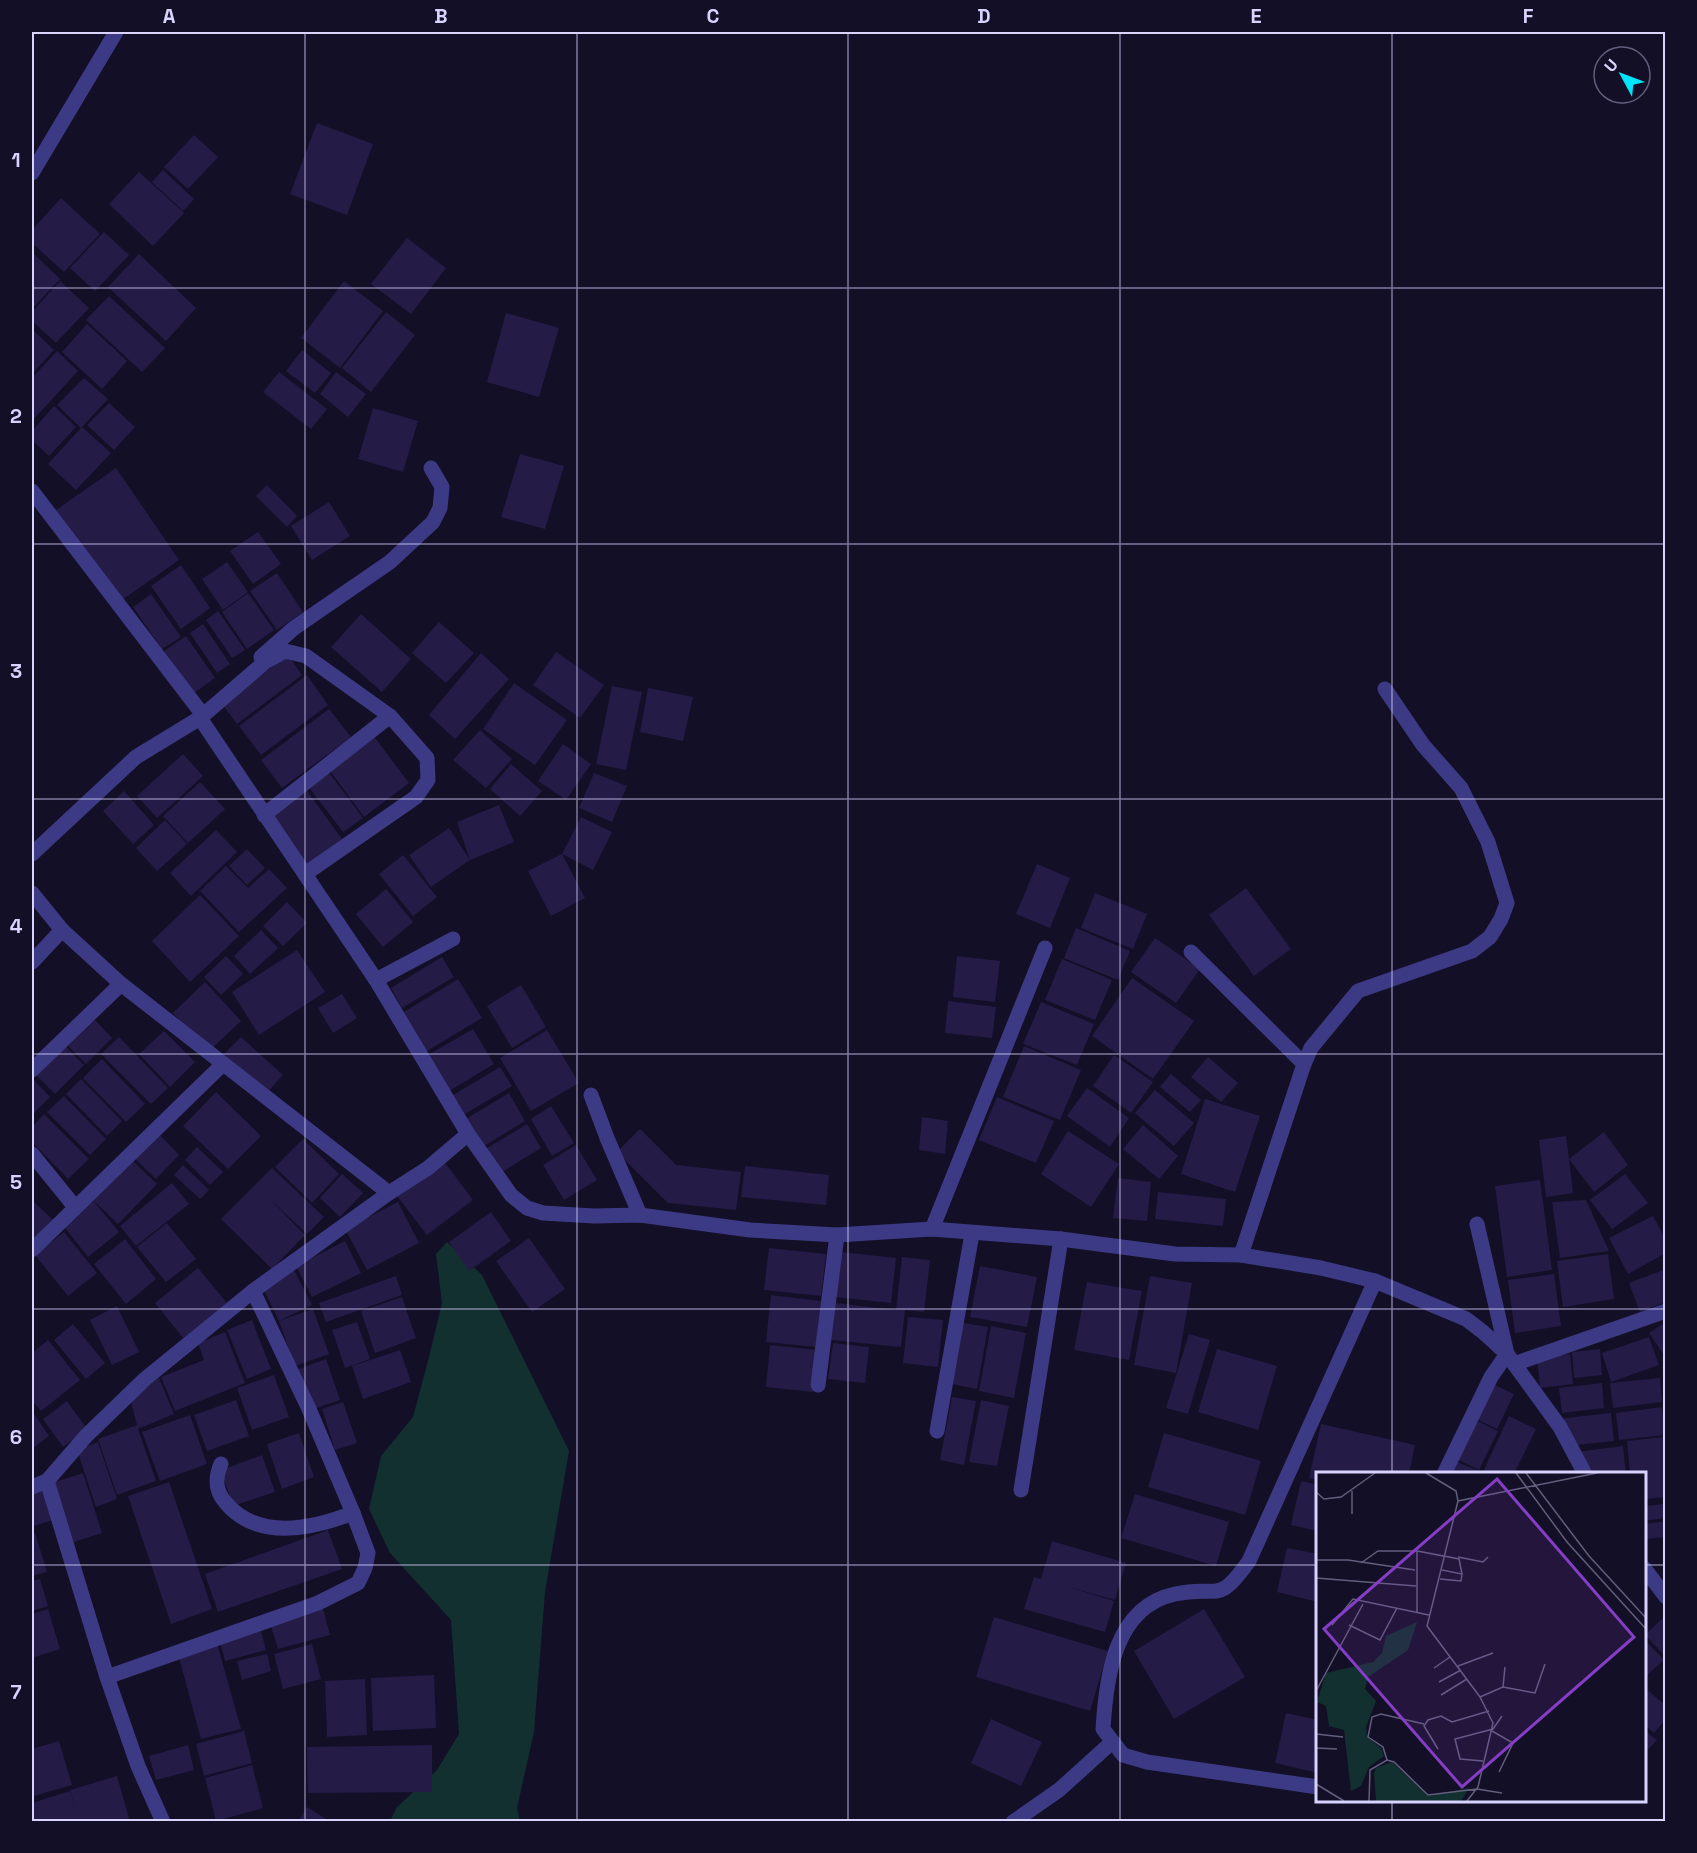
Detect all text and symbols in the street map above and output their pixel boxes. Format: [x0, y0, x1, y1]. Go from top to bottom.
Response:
text: A [163, 3, 176, 29]
text: B [434, 3, 448, 29]
text: C [707, 3, 720, 29]
text: D [977, 3, 991, 29]
text: E [1250, 3, 1262, 29]
text: F [1523, 3, 1534, 29]
north arrow [1592, 45, 1652, 105]
text: U [1600, 55, 1623, 76]
text: 1 [11, 147, 21, 173]
text: 2 [10, 403, 22, 429]
text: 3 [10, 658, 22, 684]
text: 4 [10, 913, 23, 939]
text: 5 [10, 1169, 22, 1195]
text: 6 [10, 1424, 22, 1450]
inset map [1316, 1472, 1646, 1802]
text: 7 [10, 1679, 22, 1705]

